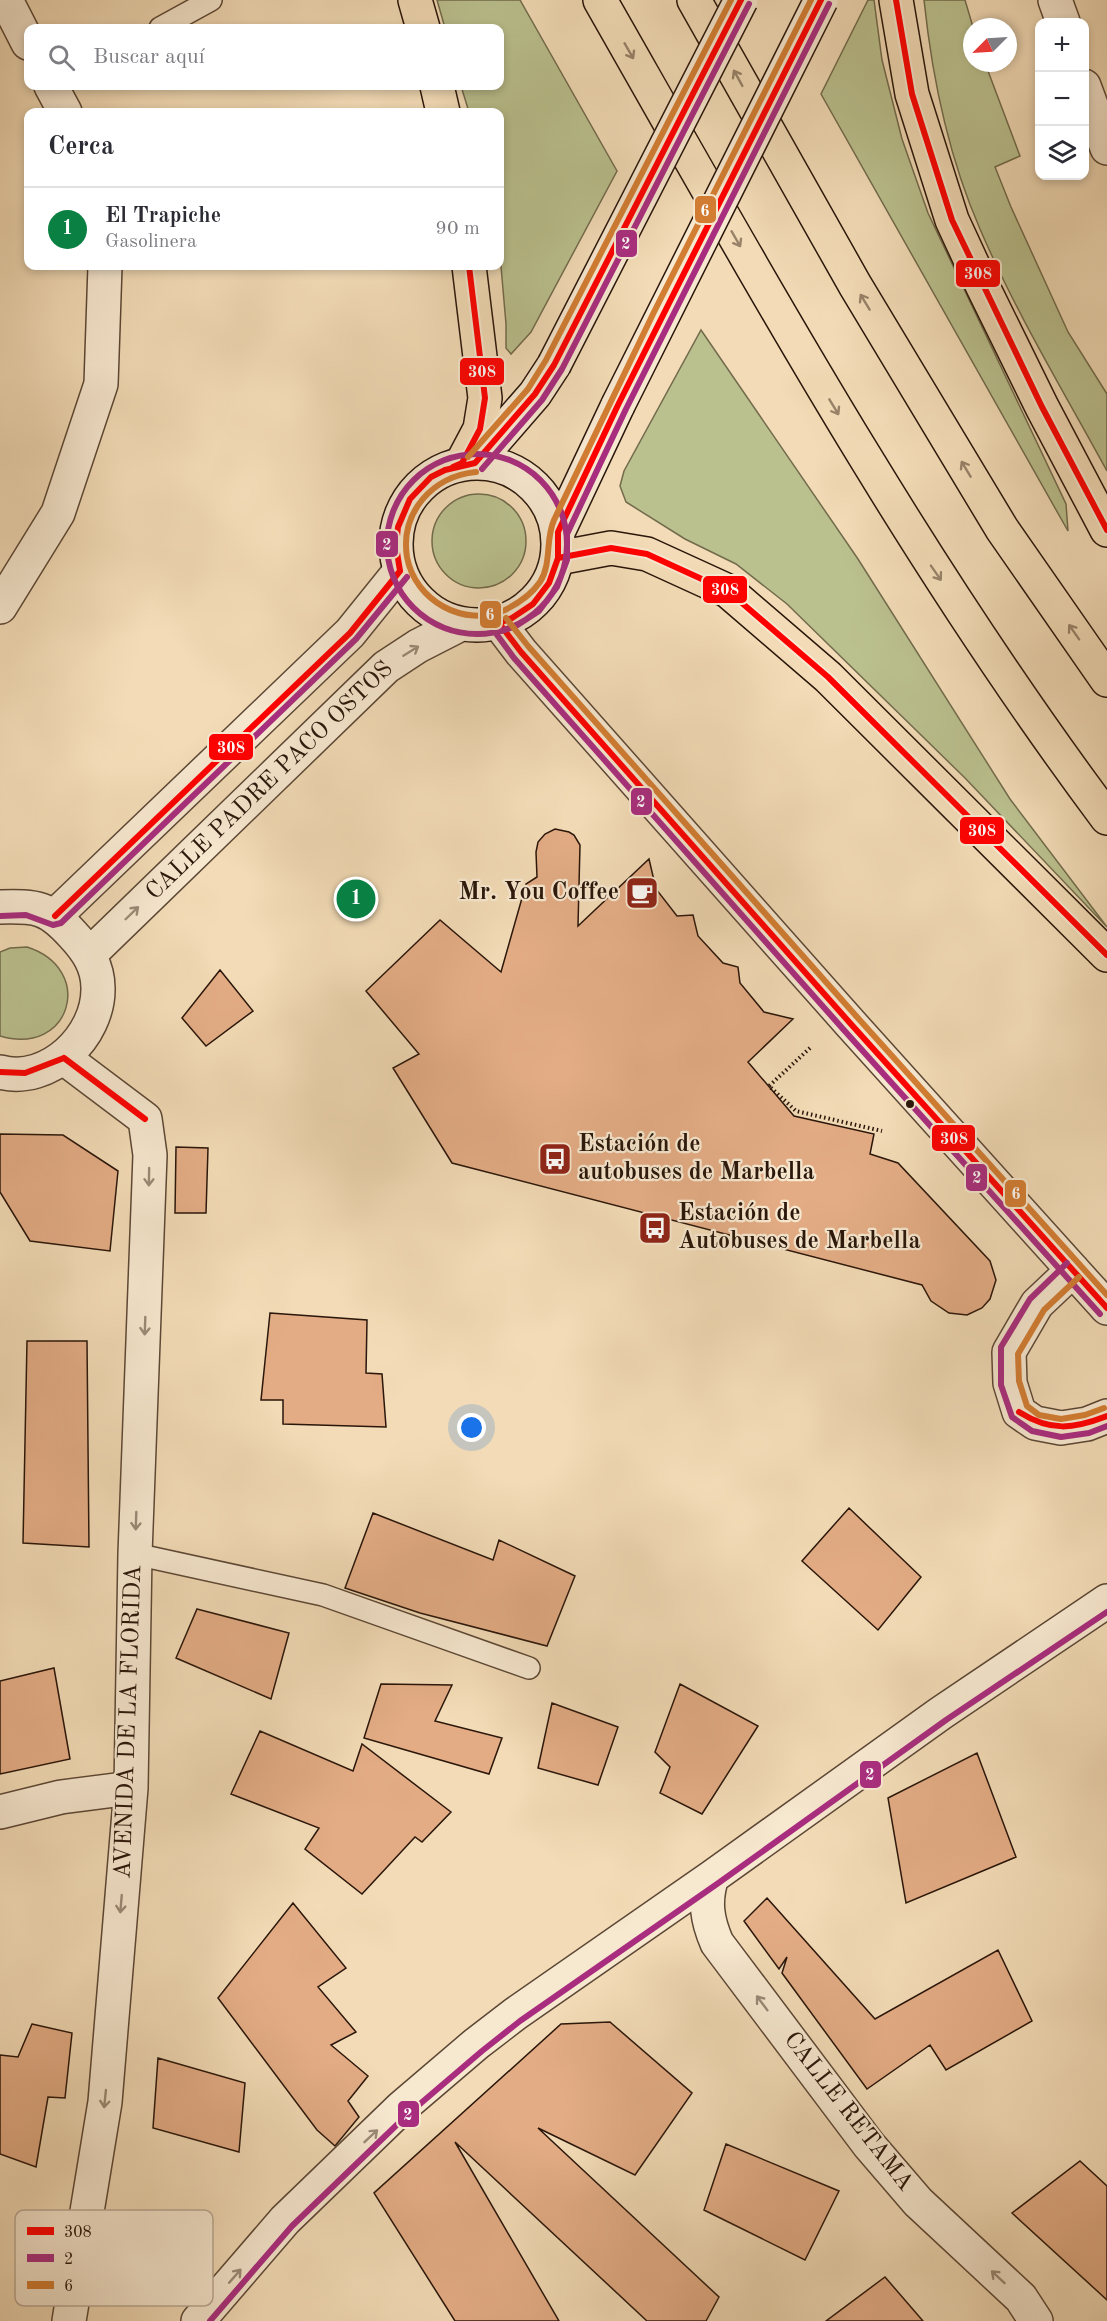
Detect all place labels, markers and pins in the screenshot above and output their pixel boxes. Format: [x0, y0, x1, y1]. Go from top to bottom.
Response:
cafe icon: Mr. You Coffee [624, 875, 660, 911]
pin: 1 [336, 876, 376, 922]
place label: Mr. You Coffee [458, 881, 619, 905]
unlabelled marker [904, 1098, 916, 1110]
place label: Estación de autobuses de Marbella [578, 1133, 815, 1185]
bus stop icon: Estación de autobuses de Marbella [537, 1141, 573, 1177]
place label: Estación de Autobuses de Marbella [678, 1202, 921, 1254]
bus stop icon: Estación de Autobuses de Marbella [637, 1210, 673, 1246]

